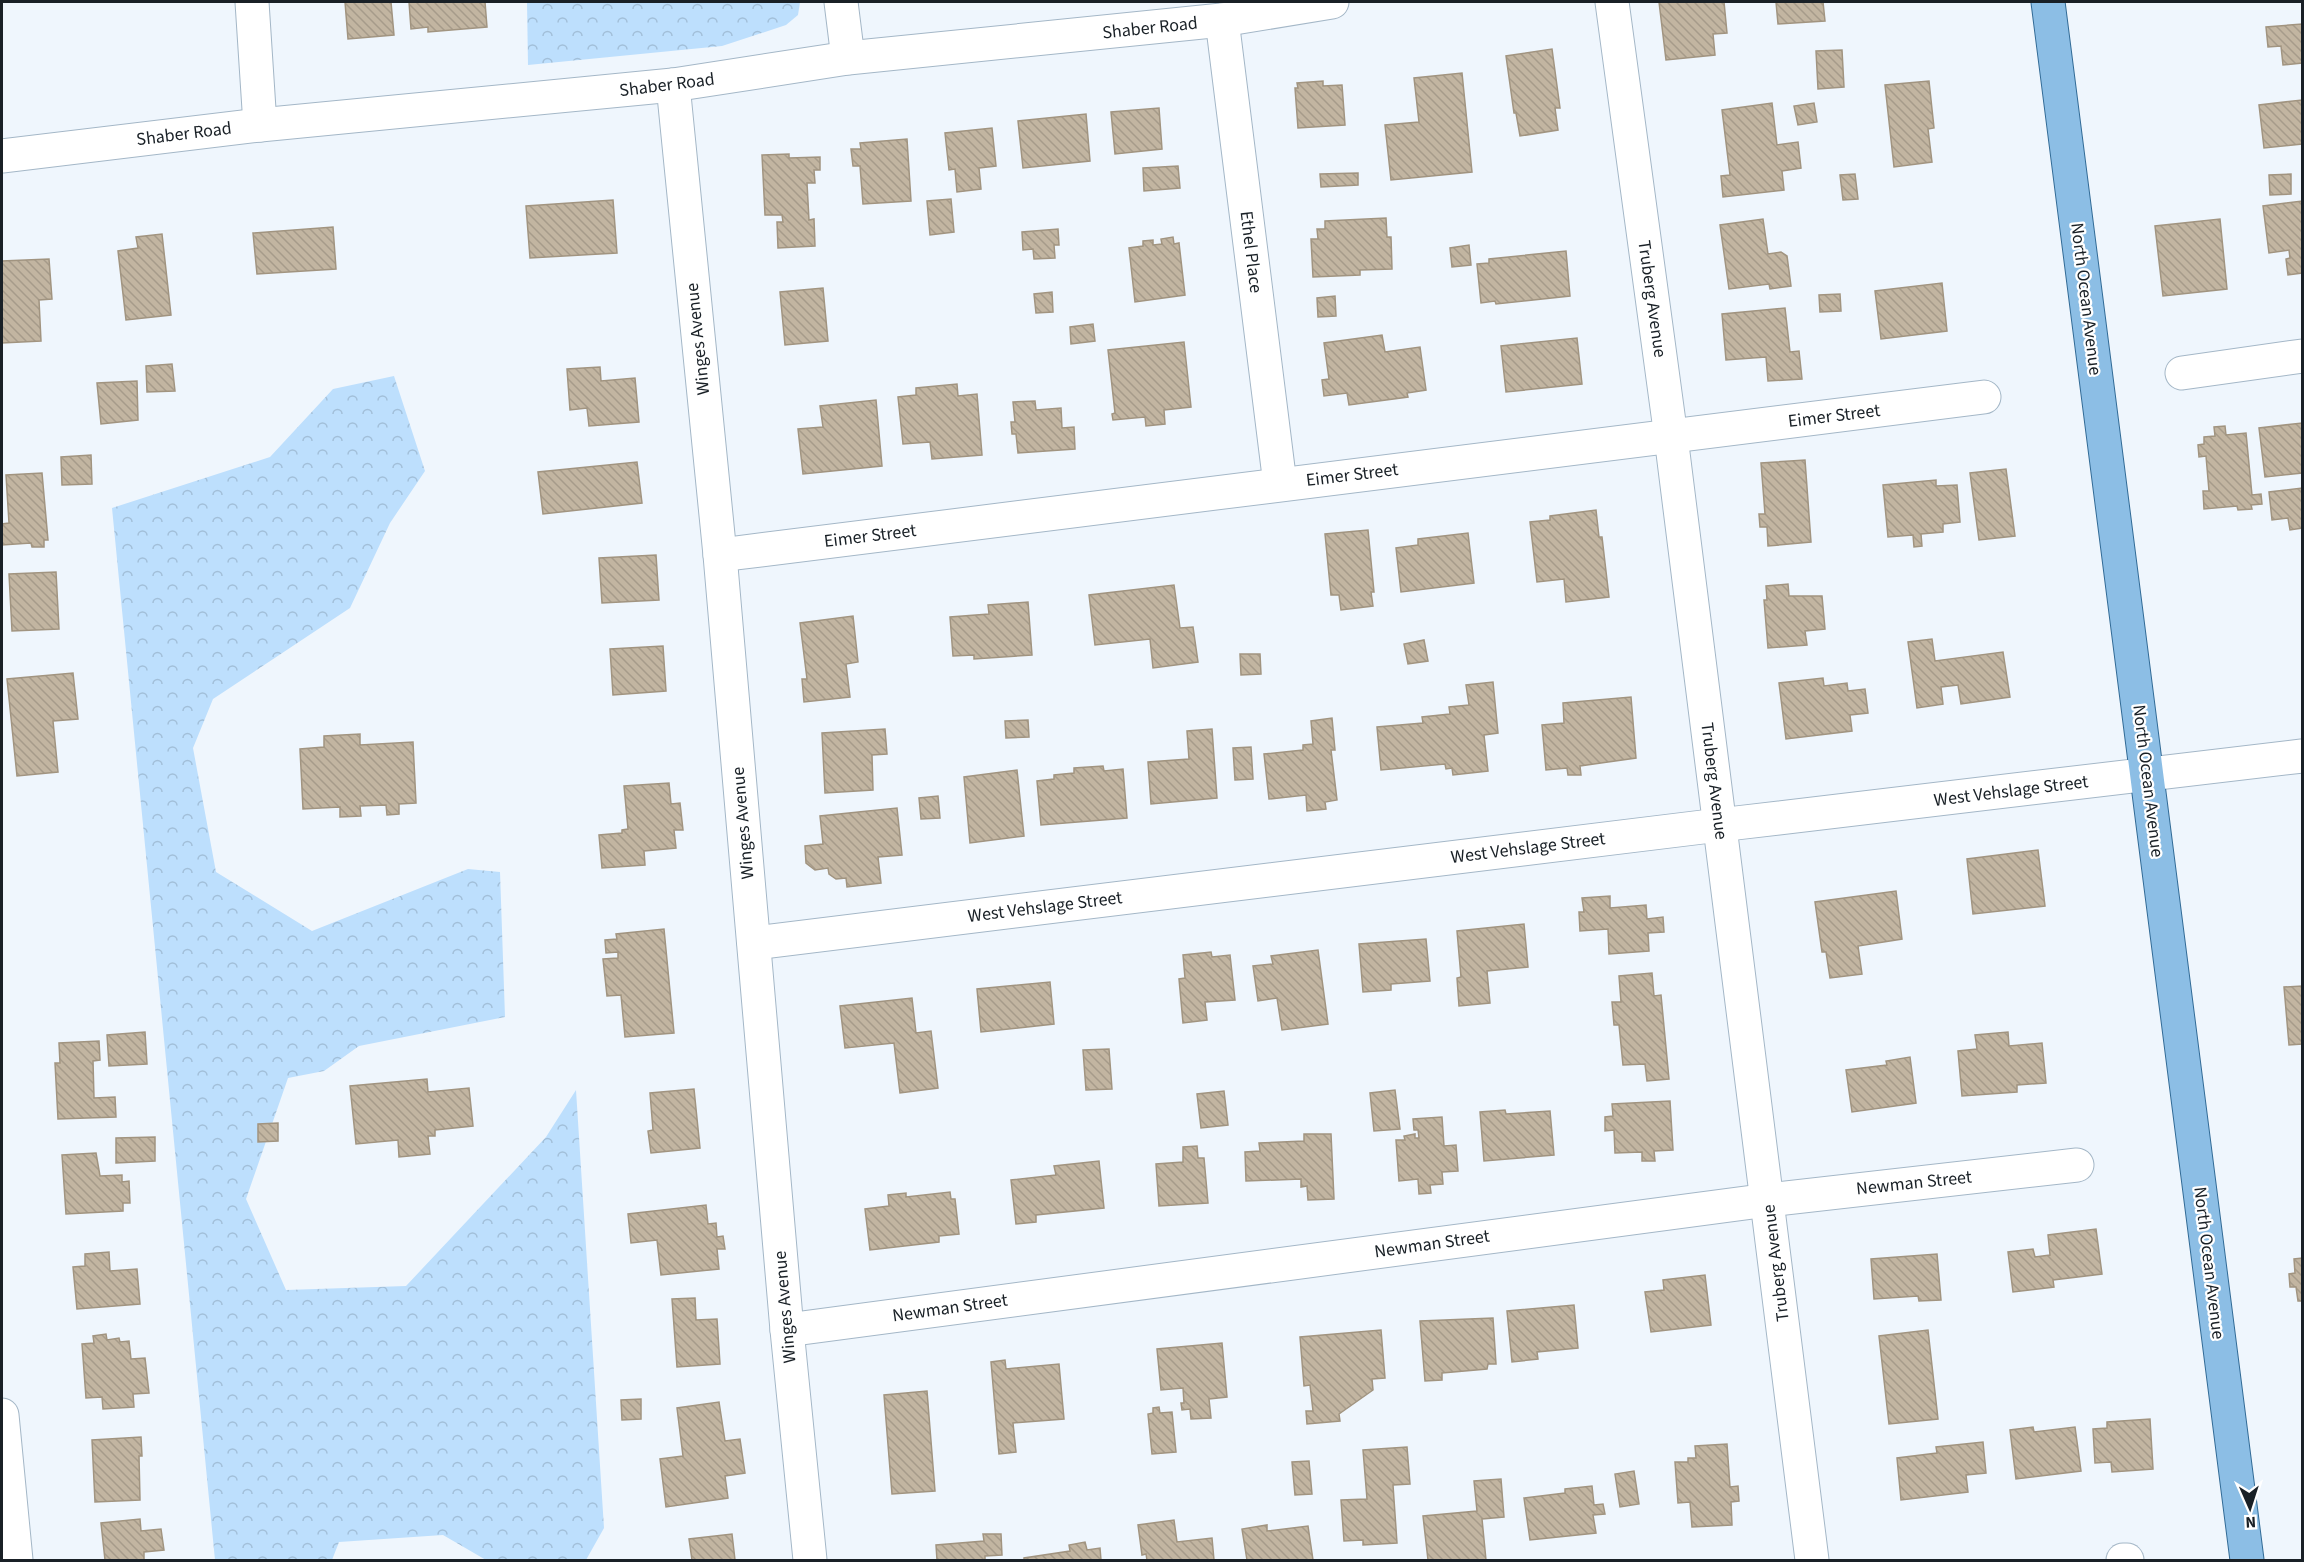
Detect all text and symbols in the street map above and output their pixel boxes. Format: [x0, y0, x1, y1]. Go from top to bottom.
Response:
street label: Shaber Road [1101, 11, 1199, 45]
street label: Shaber Road [618, 67, 716, 103]
street label: Shaber Road [135, 116, 233, 152]
street label: Ethel Place [1234, 209, 1268, 295]
street label: North Ocean Avenue [2064, 221, 2108, 377]
street label: Truberg Avenue [1631, 239, 1673, 359]
street label: Winges Avenue [680, 282, 716, 396]
street label: Eimer Street [1786, 398, 1882, 434]
street label: Eimer Street [1304, 457, 1400, 493]
street label: Eimer Street [822, 518, 918, 554]
street label: North Ocean Avenue [2126, 703, 2170, 859]
street label: Truberg Avenue [1694, 721, 1734, 841]
street label: Winges Avenue [726, 766, 760, 880]
street label: West Vehslage Street [1932, 769, 2090, 813]
street label: West Vehslage Street [1449, 826, 1607, 870]
street label: West Vehslage Street [966, 885, 1124, 929]
street label: Newman Street [1855, 1164, 1973, 1202]
street label: North Ocean Avenue [2187, 1185, 2231, 1341]
street label: Truberg Avenue [1756, 1203, 1796, 1323]
street label: Newman Street [1373, 1224, 1491, 1264]
street label: Winges Avenue [768, 1250, 802, 1364]
street label: Newman Street [891, 1288, 1009, 1328]
north arrow [2220, 1478, 2280, 1538]
text: N [2245, 1511, 2257, 1533]

